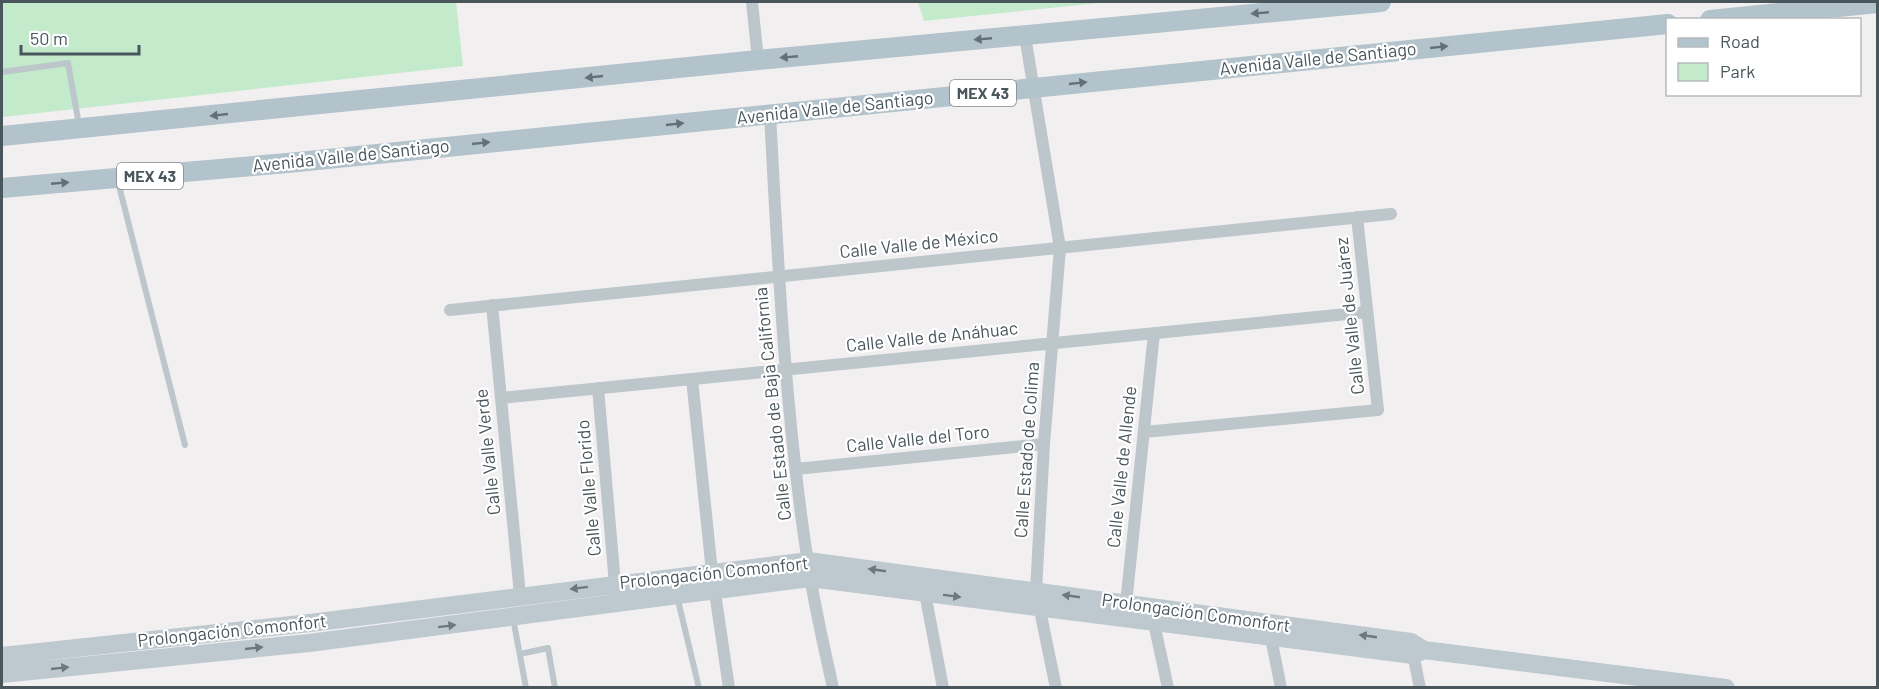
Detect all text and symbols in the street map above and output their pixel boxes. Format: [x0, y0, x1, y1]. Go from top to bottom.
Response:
one-way arrow [1251, 8, 1270, 18]
scale bar [21, 18, 140, 56]
legend [1666, 18, 1861, 96]
text: 50 m [30, 27, 68, 49]
text: Road [1720, 30, 1760, 52]
one-way arrow [973, 34, 992, 44]
street label: Avenida Valle de Santiago [1218, 37, 1417, 79]
one-way arrow [1430, 42, 1449, 52]
one-way arrow [779, 52, 798, 62]
text: Park [1720, 60, 1755, 82]
one-way arrow [585, 72, 604, 82]
one-way arrow [1069, 78, 1088, 88]
road number: MEX 43 [950, 80, 1016, 106]
street label: Avenida Valle de Santiago [735, 86, 934, 128]
one-way arrow [209, 110, 228, 120]
one-way arrow [666, 119, 685, 129]
street label: Avenida Valle de Santiago [251, 134, 450, 176]
one-way arrow [472, 138, 491, 148]
road number: MEX 43 [117, 163, 183, 189]
one-way arrow [50, 178, 69, 188]
street label: Calle Valle de México [838, 224, 999, 262]
street label: Calle Valle de Juárez [1330, 236, 1368, 396]
street label: Calle Estado de Baja California [749, 286, 795, 522]
street label: Calle Valle de Anáhuac [845, 316, 1019, 356]
street label: Calle Estado de Colima [1009, 361, 1043, 539]
street label: Calle Valle de Allende [1102, 385, 1140, 549]
street label: Calle Valle Verde [469, 388, 505, 516]
street label: Calle Valle Florido [571, 419, 605, 557]
street label: Calle Valle del Toro [845, 420, 991, 456]
street label: Prolongación Comonfort [618, 551, 810, 593]
one-way arrow [868, 566, 887, 575]
one-way arrow [570, 583, 589, 593]
street label: Prolongación Comonfort [1101, 588, 1292, 636]
one-way arrow [1061, 591, 1080, 601]
one-way arrow [942, 592, 961, 601]
street label: Prolongación Comonfort [136, 609, 328, 651]
one-way arrow [438, 621, 457, 630]
one-way arrow [1358, 631, 1377, 641]
one-way arrow [244, 643, 263, 653]
one-way arrow [50, 663, 69, 673]

